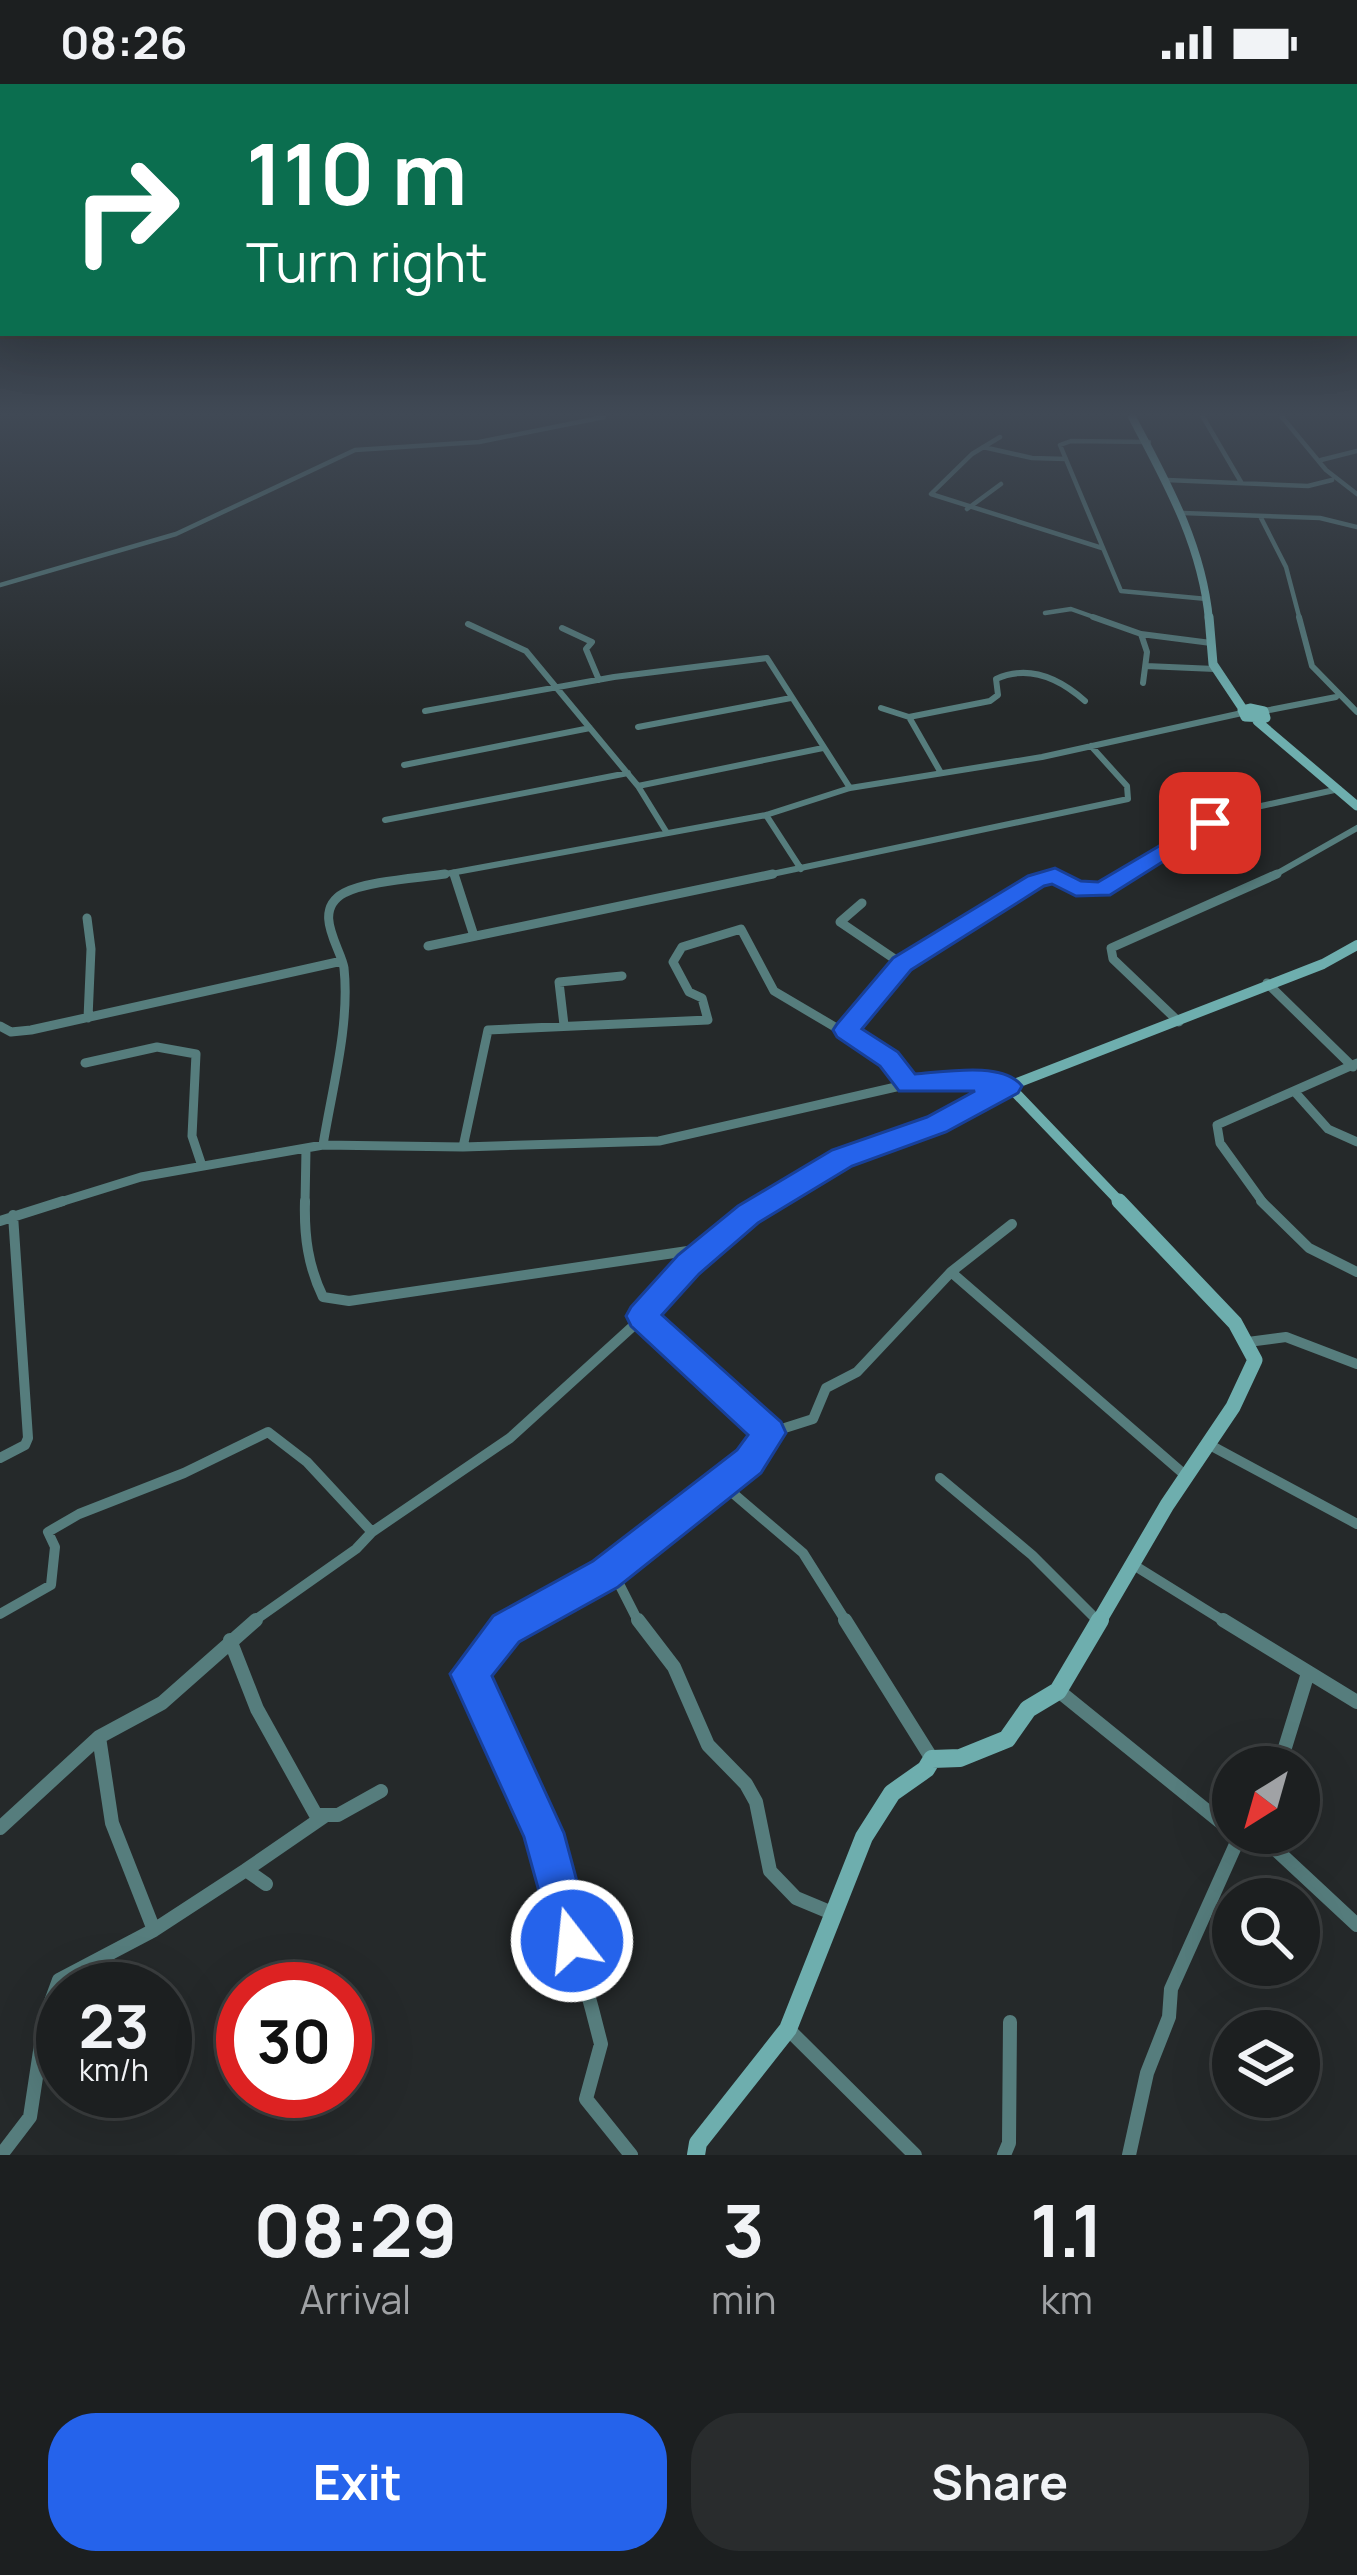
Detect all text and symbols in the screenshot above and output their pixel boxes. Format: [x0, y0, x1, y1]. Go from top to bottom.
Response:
text: 08:26 [60, 11, 187, 73]
text: 110 m [246, 115, 467, 230]
icon: right [48, 132, 204, 288]
text: Turn right [246, 224, 488, 298]
pin [1159, 772, 1261, 874]
icon: arrive [1177, 790, 1243, 856]
north arrow [1212, 1746, 1320, 1854]
map controls [1212, 1746, 1320, 2118]
position arrow [509, 1878, 635, 2004]
button: search [1212, 1878, 1320, 1986]
speed limit sign: 30 [216, 1962, 372, 2118]
text: 23 [79, 1984, 149, 2066]
button: layers [1212, 2010, 1320, 2118]
text: km/h [79, 2049, 149, 2090]
text: 08:29 [254, 2180, 457, 2279]
text: 3 [723, 2180, 765, 2279]
text: 1.1 [1030, 2180, 1103, 2279]
text: Arrival [300, 2272, 411, 2326]
text: min [711, 2272, 776, 2326]
text: km [1040, 2272, 1093, 2326]
button: Exit [48, 2413, 667, 2551]
button: Share [691, 2413, 1309, 2551]

